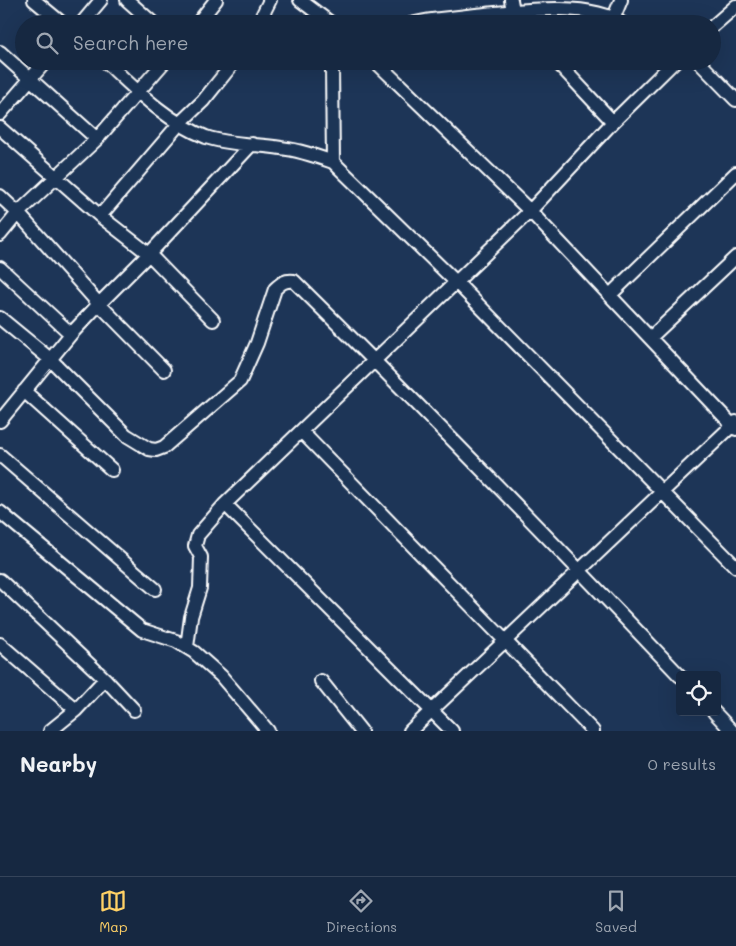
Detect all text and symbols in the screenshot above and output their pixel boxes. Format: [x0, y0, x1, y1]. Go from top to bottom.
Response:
search box [15, 15, 721, 70]
icon: search [33, 29, 61, 57]
text: Search here [73, 30, 189, 55]
map controls [676, 671, 721, 716]
button: locate [676, 671, 721, 716]
text: Nearby [20, 750, 97, 777]
text: 0 results [648, 753, 716, 774]
tab: Map [99, 887, 128, 936]
tab: Directions [326, 887, 397, 936]
tab: Saved [595, 887, 637, 936]

